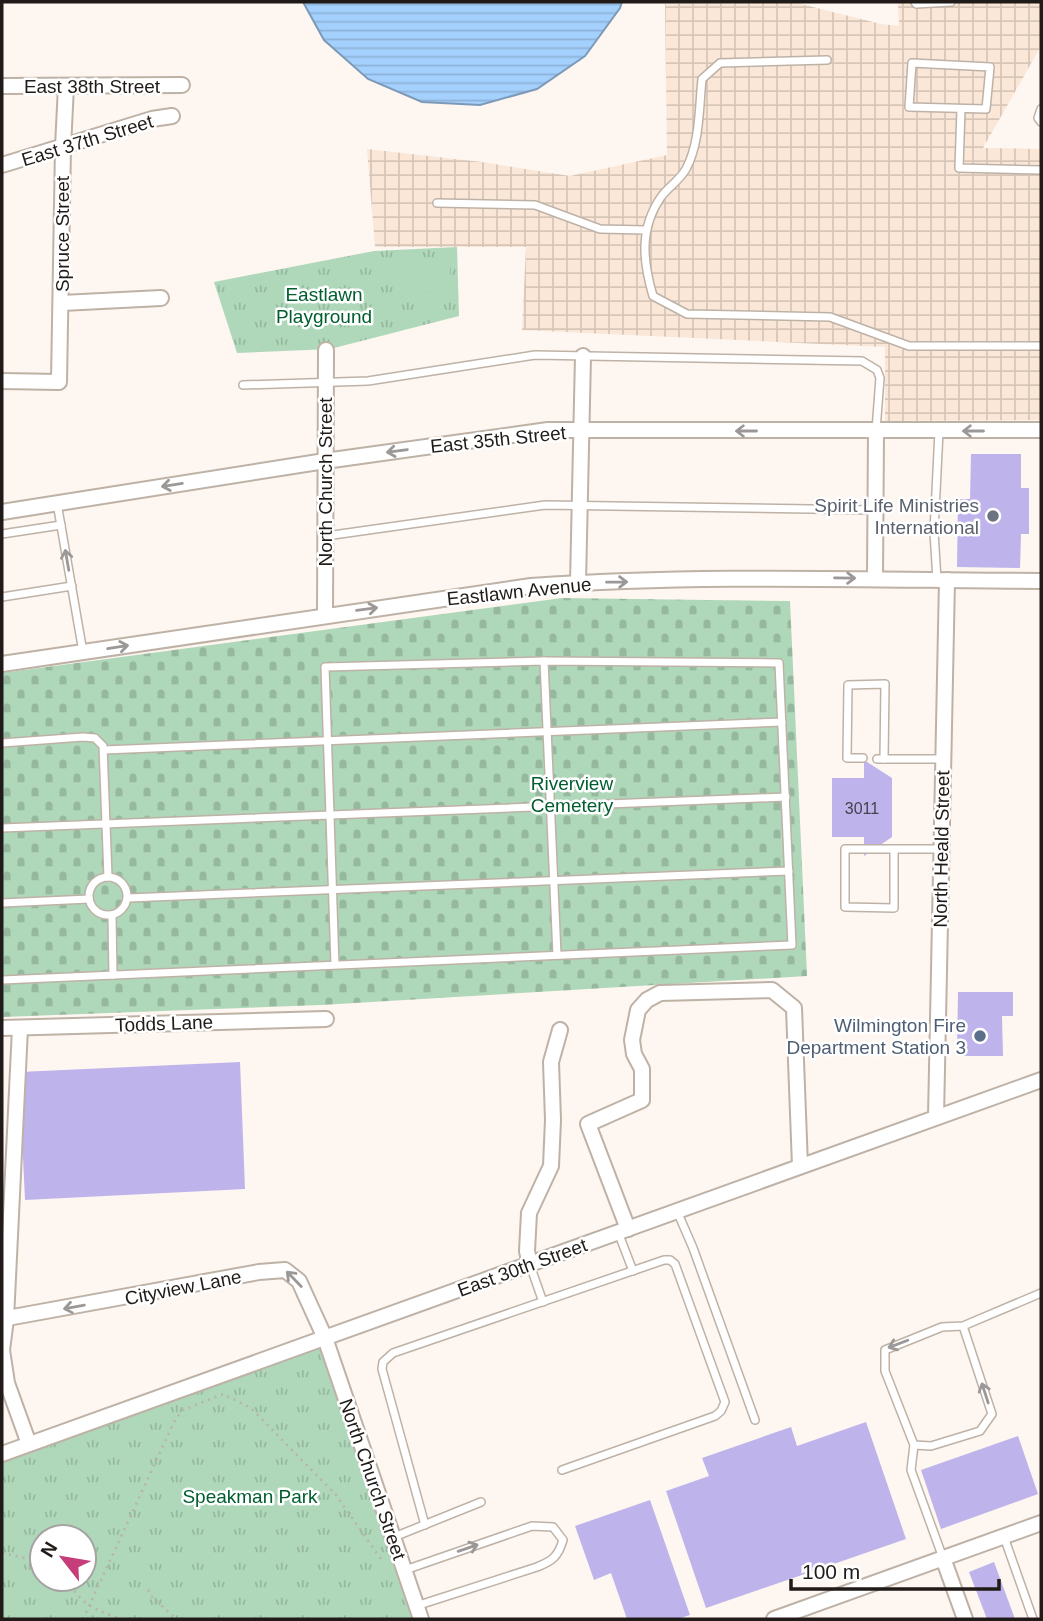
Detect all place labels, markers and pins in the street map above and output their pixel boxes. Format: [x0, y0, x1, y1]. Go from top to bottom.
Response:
place label: Spirit Life Ministries International [814, 495, 979, 538]
marker: Spirit Life Ministries International [985, 508, 1001, 524]
place label: Wilmington Fire Department Station 3 [786, 1015, 966, 1058]
marker: Wilmington Fire Department Station 3 [972, 1028, 988, 1044]

